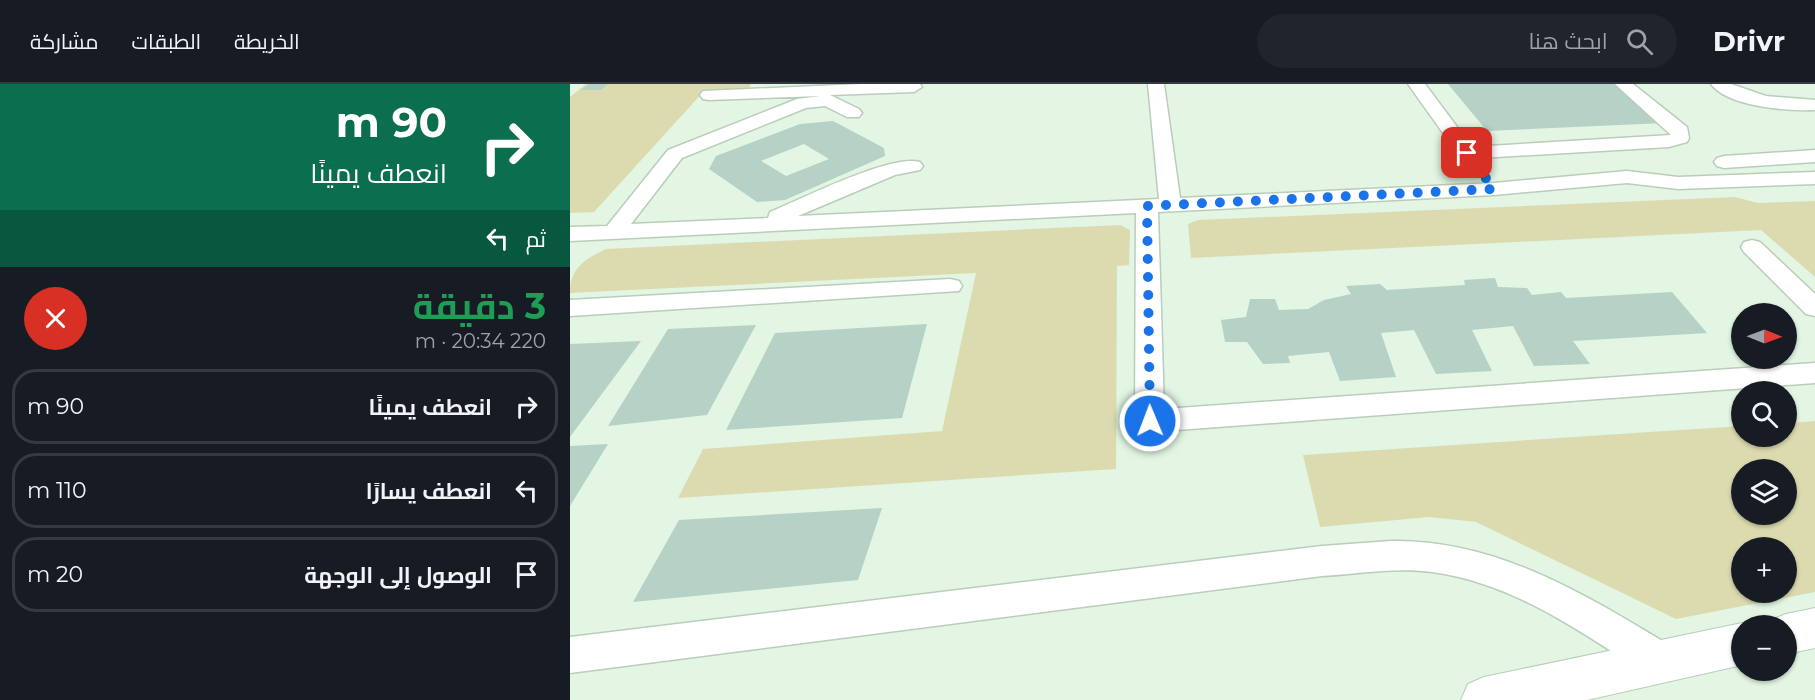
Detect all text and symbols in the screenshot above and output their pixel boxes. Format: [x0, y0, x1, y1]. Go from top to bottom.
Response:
search box [1257, 14, 1677, 68]
text: Drivr [1713, 24, 1785, 58]
icon: search [1623, 25, 1656, 58]
text: ابحث هنا [1528, 28, 1608, 55]
text: مشاركة [30, 29, 99, 54]
text: الطبقات [132, 29, 201, 54]
text: الخريطة [234, 29, 300, 54]
text: 90 m [336, 96, 447, 148]
icon: right [468, 108, 546, 186]
pin [1441, 127, 1492, 178]
icon: arrive [1450, 136, 1483, 169]
text: انعطف يمينًا [310, 157, 447, 190]
icon: left [481, 222, 514, 255]
text: ثم [526, 226, 546, 253]
text: 3 دقيقة [413, 284, 546, 328]
button: close [24, 287, 87, 350]
north arrow [1731, 303, 1797, 369]
map controls [1731, 303, 1797, 681]
text: 220 m · 20:34 [415, 329, 546, 353]
button: search [1731, 381, 1797, 447]
position arrow [1118, 389, 1182, 453]
icon: right [510, 390, 543, 423]
text: 90 m [27, 393, 84, 420]
text: انعطف يمينًا [368, 394, 492, 421]
button: layers [1731, 459, 1797, 525]
icon: left [510, 474, 543, 507]
text: 110 m [27, 477, 87, 504]
text: انعطف يسارًا [366, 478, 492, 505]
button: + [1731, 537, 1797, 603]
icon: arrive [510, 558, 543, 591]
text: 20 m [27, 561, 83, 588]
text: الوصول إلى الوجهة [304, 562, 492, 589]
button: − [1731, 615, 1797, 681]

